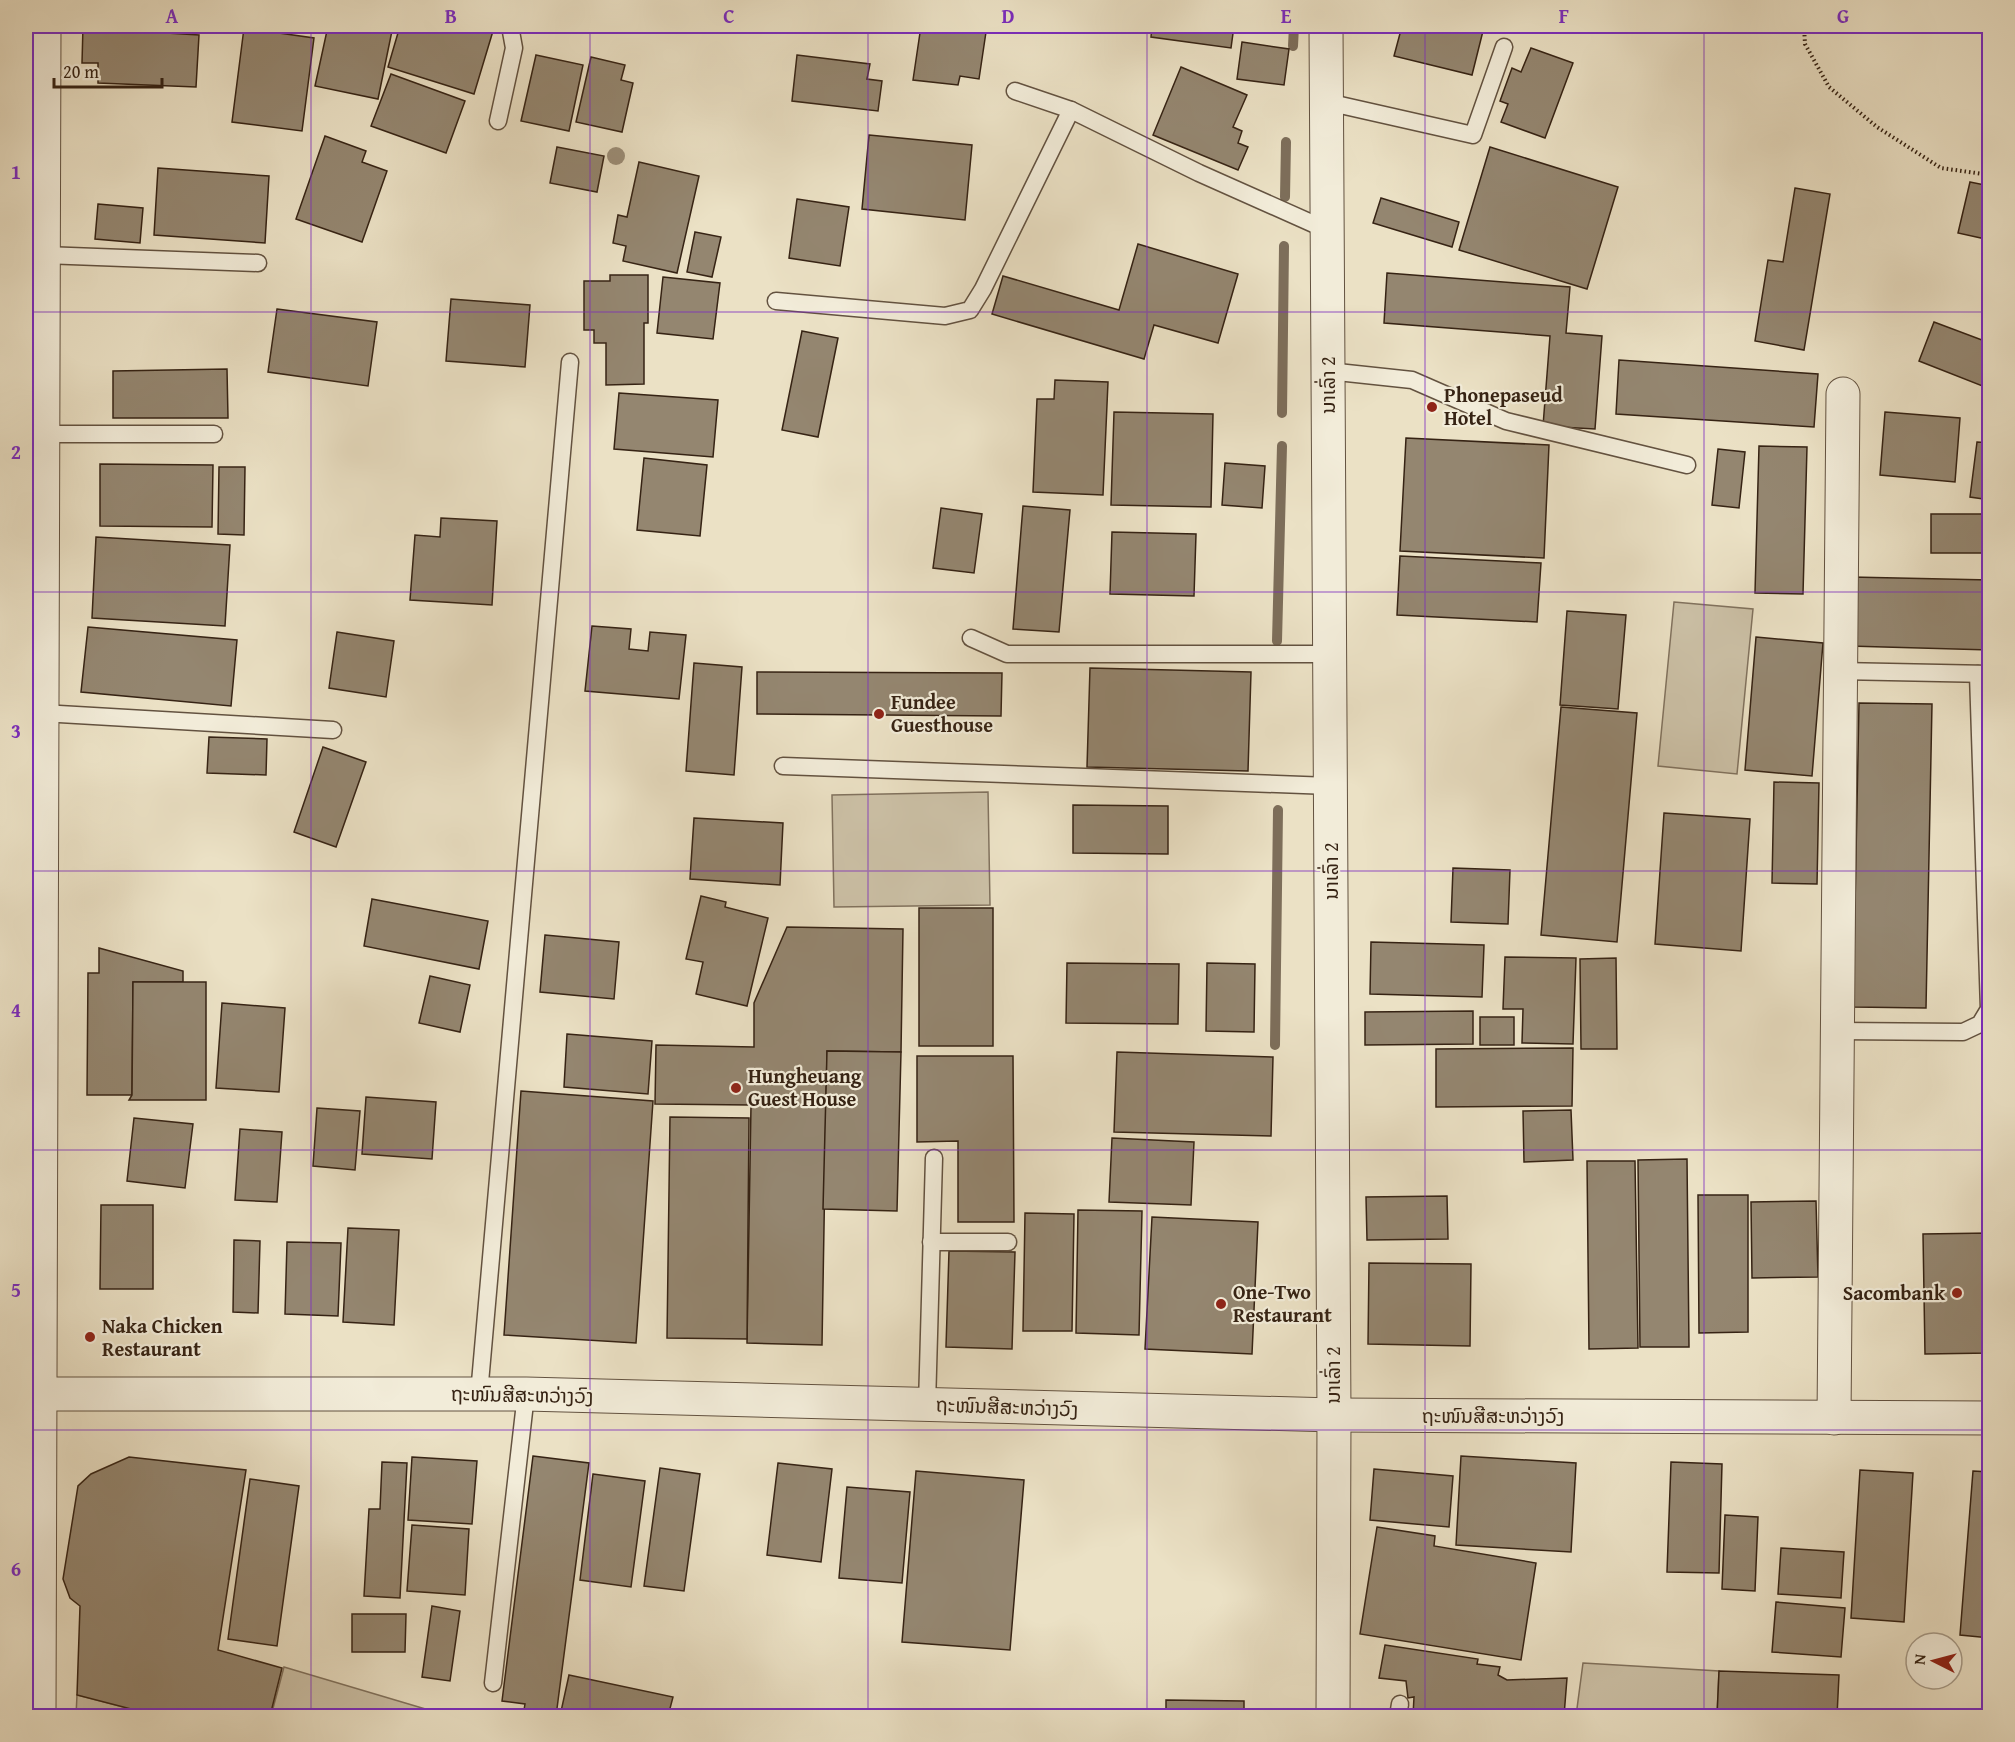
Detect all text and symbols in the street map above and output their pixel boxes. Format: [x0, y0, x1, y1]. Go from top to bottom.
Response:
text: A [166, 1, 179, 30]
text: B [445, 1, 457, 30]
text: C [723, 1, 735, 30]
text: D [1001, 1, 1015, 30]
text: E [1281, 1, 1292, 30]
text: F [1559, 1, 1569, 30]
text: G [1837, 1, 1849, 30]
scale bar [54, 51, 162, 89]
text: 20 m [63, 58, 99, 85]
text: 1 [11, 157, 21, 186]
street label: ນາເລົ່າ 2 [1313, 356, 1342, 414]
place label: Phonepaseud Hotel [1444, 380, 1563, 432]
marker: Phonepaseud Hotel [1425, 400, 1439, 414]
text: 2 [11, 437, 21, 466]
place label: Fundee Guesthouse [891, 687, 993, 739]
marker: Fundee Guesthouse [872, 707, 886, 721]
text: 3 [11, 716, 21, 745]
street label: ນາເລົ່າ 2 [1316, 842, 1345, 900]
text: 4 [11, 995, 21, 1024]
place label: Hungheuang Guest House [748, 1061, 862, 1113]
marker: Hungheuang Guest House [729, 1081, 743, 1095]
text: 5 [11, 1275, 21, 1304]
place label: One-Two Restaurant [1233, 1277, 1332, 1329]
place label: Sacombank [1843, 1278, 1946, 1307]
marker: Sacombank [1950, 1286, 1964, 1300]
marker: One-Two Restaurant [1214, 1297, 1228, 1311]
place label: Naka Chicken Restaurant [102, 1311, 223, 1363]
marker: Naka Chicken Restaurant [83, 1330, 97, 1344]
street label: ນາເລົ່າ 2 [1318, 1346, 1347, 1404]
street label: ຖະໜົນສີສະຫວ່າງວົງ [450, 1379, 594, 1410]
street label: ຖະໜົນສີສະຫວ່າງວົງ [935, 1390, 1079, 1423]
street label: ຖະໜົນສີສະຫວ່າງວົງ [1422, 1401, 1564, 1430]
text: 6 [11, 1554, 21, 1583]
north arrow [1904, 1631, 1964, 1691]
text: N [1907, 1653, 1932, 1666]

